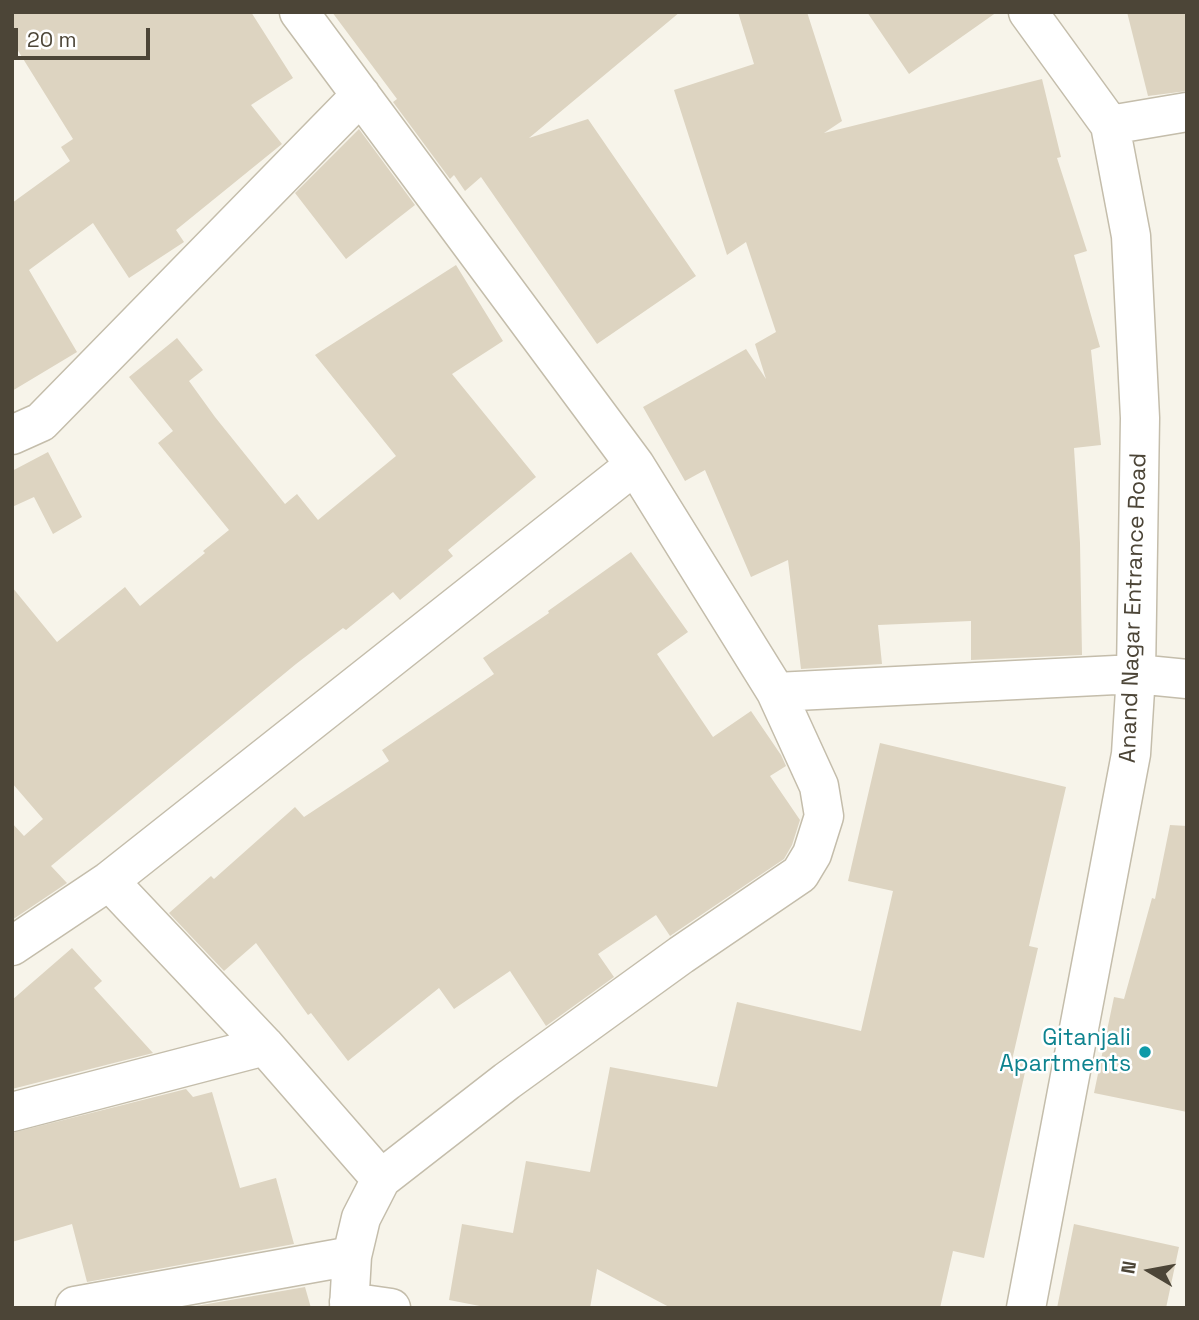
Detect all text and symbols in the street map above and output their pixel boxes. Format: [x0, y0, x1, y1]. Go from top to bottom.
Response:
scale bar [18, 14, 154, 58]
text: 20 m [27, 26, 77, 53]
street label: Anand Nagar Entrance Road [1115, 453, 1153, 763]
place label: Gitanjali Apartments [999, 1025, 1131, 1079]
marker: Gitanjali Apartments [1137, 1044, 1153, 1060]
north arrow [1115, 1236, 1185, 1306]
text: N [1115, 1259, 1142, 1276]

